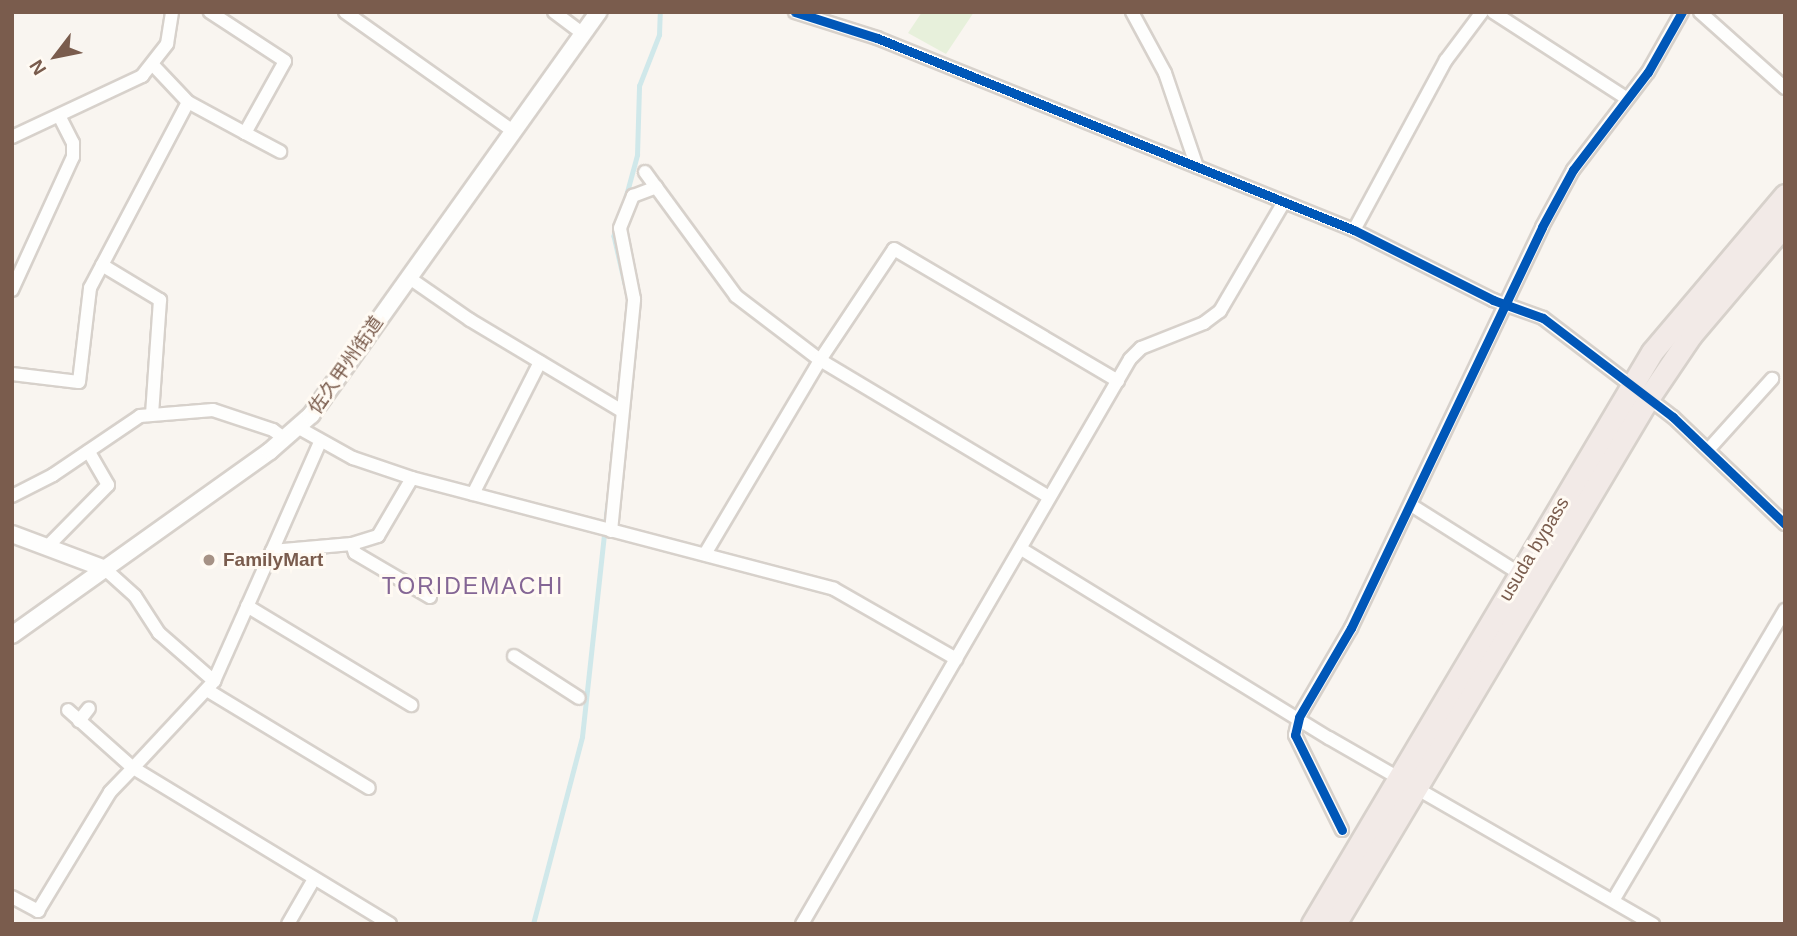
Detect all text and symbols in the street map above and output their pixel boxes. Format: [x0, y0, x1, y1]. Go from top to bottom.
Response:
north arrow [21, 21, 91, 91]
text: N [25, 56, 50, 79]
street label: 佐久甲州街道 [304, 312, 388, 418]
street label: usuda bypass [1494, 493, 1574, 605]
place label: FamilyMart [223, 549, 323, 571]
marker: FamilyMart [201, 552, 217, 568]
district label: TORIDEMACHI [383, 572, 563, 600]

